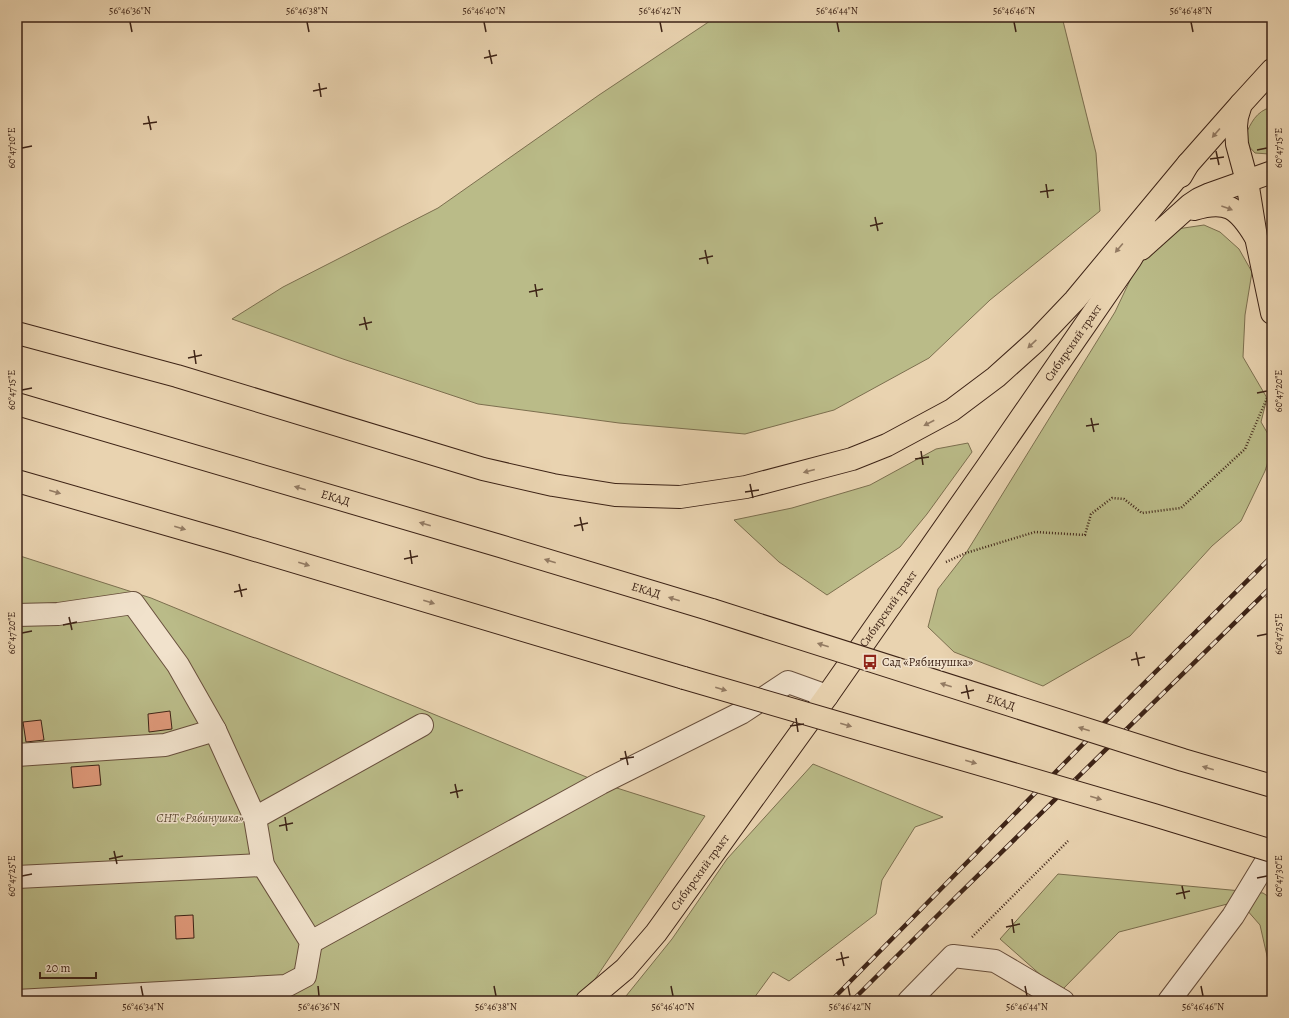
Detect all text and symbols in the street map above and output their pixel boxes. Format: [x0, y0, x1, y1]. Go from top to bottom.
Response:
text: 56°46'36"N [109, 4, 151, 17]
text: 56°46'38"N [286, 4, 328, 17]
text: 56°46'40"N [463, 4, 505, 17]
text: 56°46'42"N [639, 4, 681, 17]
text: 56°46'44"N [816, 4, 858, 17]
text: 56°46'46"N [993, 4, 1035, 17]
text: 56°46'48"N [1170, 4, 1212, 17]
text: 60°47'10"E [5, 127, 18, 169]
one-way arrow [1211, 128, 1220, 138]
text: 60°47'15"E [1272, 128, 1285, 168]
one-way arrow [1221, 205, 1233, 211]
one-way arrow [1114, 242, 1123, 253]
street label: Сибирский тракт [1041, 300, 1106, 384]
one-way arrow [1027, 339, 1037, 349]
text: 60°47'15"E [5, 370, 18, 410]
text: 60°47'20"E [1272, 370, 1285, 412]
one-way arrow [923, 419, 935, 426]
one-way arrow [803, 469, 815, 475]
one-way arrow [294, 485, 306, 491]
street label: ЕКАД [319, 486, 352, 510]
one-way arrow [49, 489, 61, 495]
one-way arrow [419, 521, 431, 527]
one-way arrow [174, 525, 186, 531]
one-way arrow [544, 558, 556, 564]
one-way arrow [299, 561, 311, 567]
street label: Сибирский тракт [856, 566, 921, 650]
street label: ЕКАД [630, 578, 663, 602]
one-way arrow [668, 596, 680, 602]
one-way arrow [423, 599, 435, 605]
text: 60°47'20"E [5, 612, 18, 654]
text: 60°47'25"E [1272, 613, 1285, 655]
one-way arrow [816, 642, 828, 648]
bus stop icon: Сад «Рябинушка» [861, 653, 879, 671]
place label: Сад «Рябинушка» [882, 654, 973, 670]
one-way arrow [940, 682, 952, 688]
one-way arrow [715, 686, 727, 692]
street label: ЕКАД [984, 690, 1017, 714]
one-way arrow [840, 723, 852, 729]
one-way arrow [1077, 726, 1089, 732]
one-way arrow [965, 759, 977, 765]
one-way arrow [1201, 765, 1213, 771]
one-way arrow [1090, 795, 1102, 801]
park label: СНТ «Рябинушка» [156, 810, 244, 826]
street label: Сибирский тракт [667, 830, 733, 914]
text: 60°47'25"E [5, 855, 18, 897]
text: 60°47'30"E [1272, 855, 1285, 897]
scale bar [40, 954, 96, 980]
text: 20 m [46, 960, 70, 976]
text: 56°46'34"N [122, 1000, 164, 1013]
text: 56°46'36"N [298, 1000, 340, 1013]
text: 56°46'38"N [475, 1000, 517, 1013]
text: 56°46'40"N [652, 1000, 694, 1013]
text: 56°46'42"N [829, 1000, 871, 1013]
text: 56°46'44"N [1006, 1000, 1048, 1013]
text: 56°46'46"N [1182, 1000, 1224, 1013]

